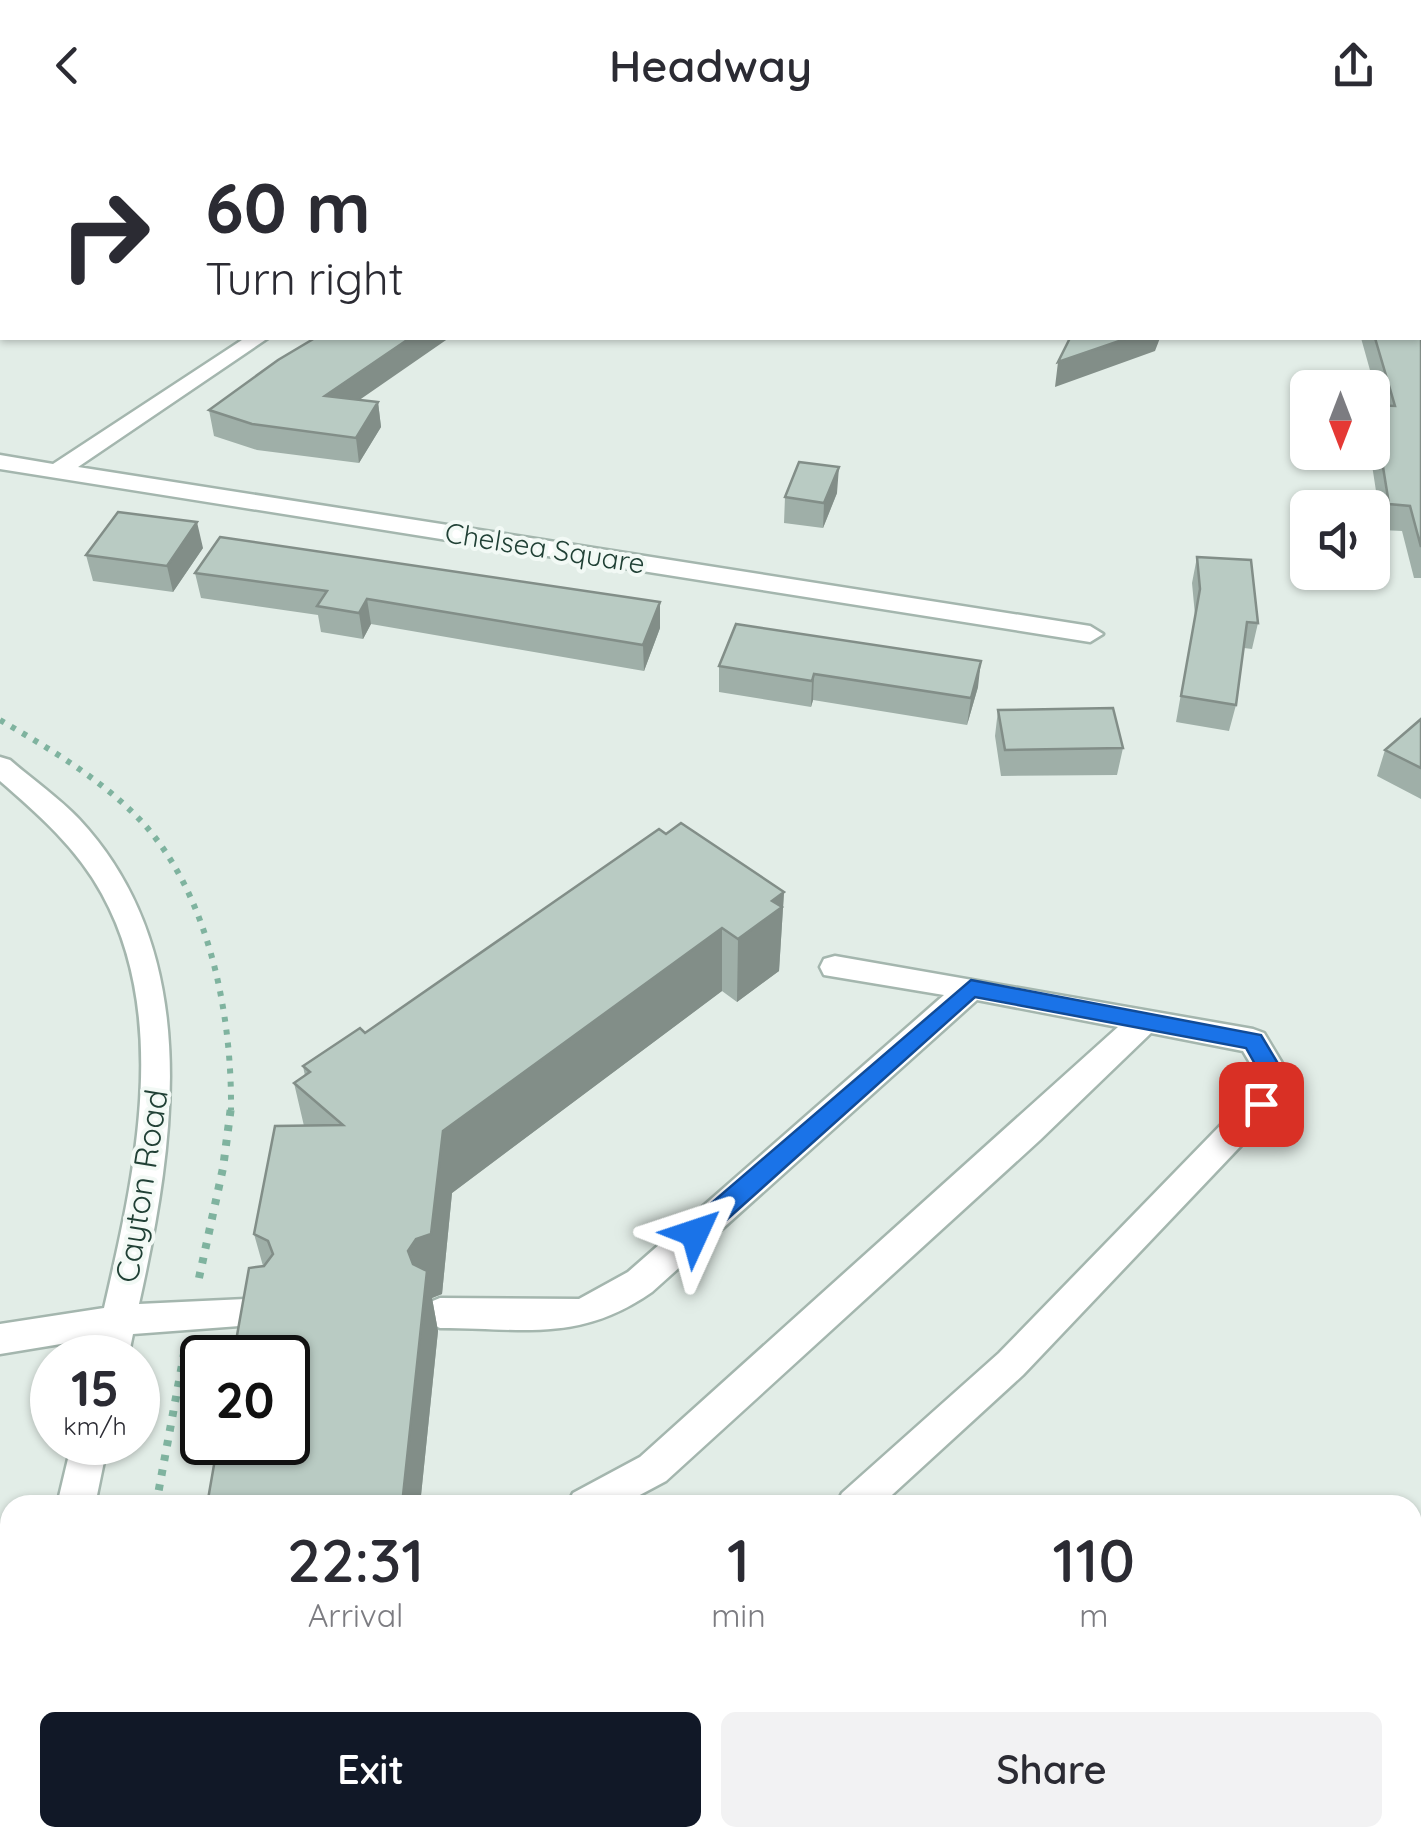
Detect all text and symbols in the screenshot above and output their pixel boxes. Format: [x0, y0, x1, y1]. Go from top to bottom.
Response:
text: Headway [609, 37, 812, 93]
icon: back [40, 38, 95, 93]
icon: share [1326, 38, 1381, 93]
text: 60 m [205, 163, 371, 251]
icon: right [40, 170, 170, 300]
text: Turn right [205, 250, 404, 306]
north arrow [1290, 370, 1390, 470]
map controls [1290, 370, 1390, 590]
button: sound [1290, 490, 1390, 590]
street label: Chelsea Square [443, 514, 647, 581]
pin [1219, 1062, 1304, 1147]
icon: arrive [1234, 1077, 1289, 1132]
street label: Cayton Road [106, 1086, 176, 1285]
position arrow [643, 1181, 747, 1285]
speed limit sign: 20 [180, 1335, 310, 1465]
text: 15 [71, 1356, 119, 1419]
text: km/h [63, 1410, 127, 1441]
text: 22:31 [287, 1522, 424, 1597]
text: 1 [727, 1522, 750, 1597]
text: 110 [1053, 1522, 1135, 1597]
text: Arrival [308, 1595, 403, 1635]
text: min [711, 1595, 766, 1635]
text: m [1079, 1595, 1108, 1635]
button: Exit [40, 1712, 701, 1827]
button: Share [721, 1712, 1382, 1827]

